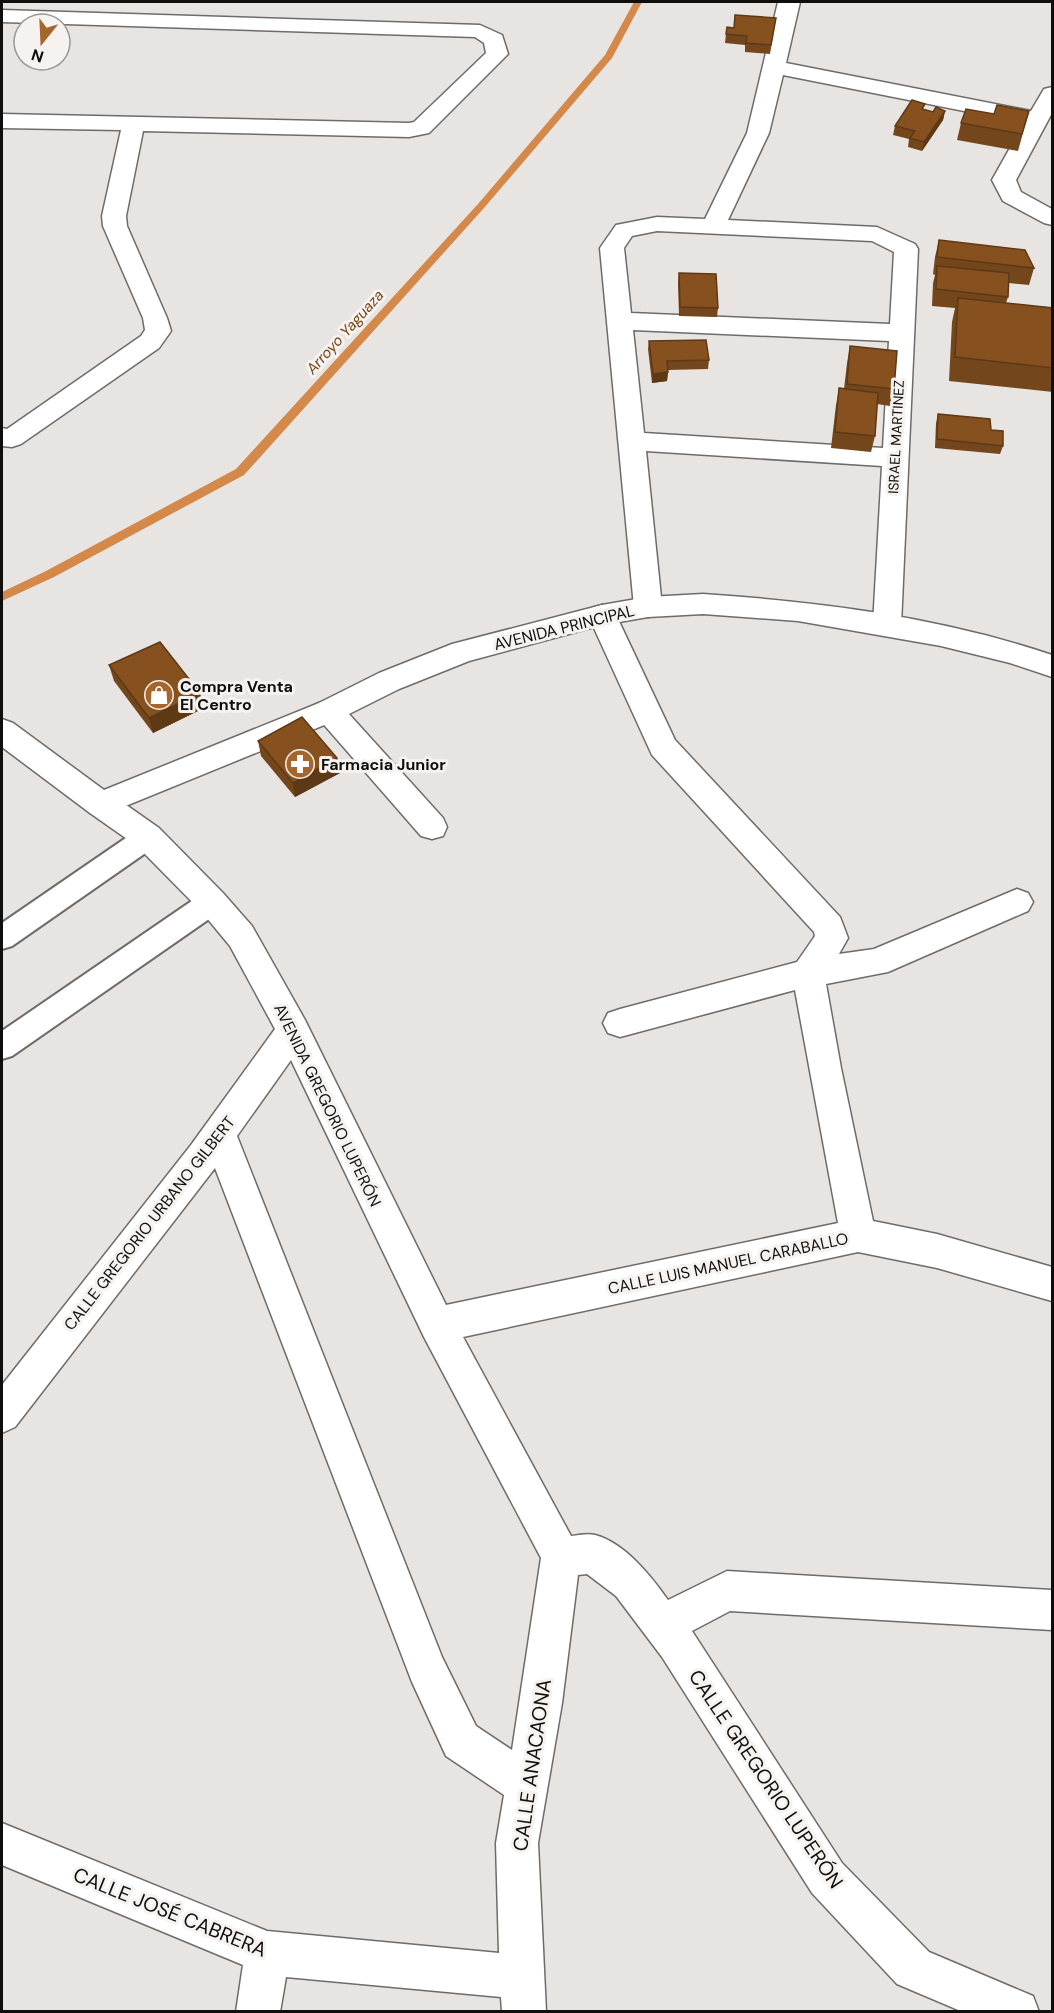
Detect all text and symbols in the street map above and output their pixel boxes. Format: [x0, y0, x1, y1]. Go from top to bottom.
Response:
north arrow [12, 12, 72, 72]
text: N [29, 44, 46, 68]
water label: Arroyo Yaguaza [301, 286, 388, 379]
street label: ISRAEL MARTINEZ [884, 380, 908, 494]
street label: AVENIDA PRINCIPAL [492, 600, 637, 655]
place label: Compra Venta El Centro [180, 676, 293, 715]
shop icon: Compra Venta El Centro [143, 679, 175, 711]
pharmacy icon: Farmacia Junior [284, 748, 316, 780]
place label: Farmacia Junior [321, 754, 446, 775]
street label: AVENIDA GREGORIO LUPERÓN [269, 1000, 386, 1210]
street label: CALLE GREGORIO URBANO GILBERT [59, 1112, 240, 1335]
street label: CALLE LUIS MANUEL CARABALLO [606, 1228, 850, 1299]
street label: CALLE GREGORIO LUPERÓN [683, 1665, 849, 1893]
street label: CALLE ANACAONA [507, 1677, 557, 1853]
street label: CALLE JOSÉ CABRERA [69, 1861, 271, 1963]

